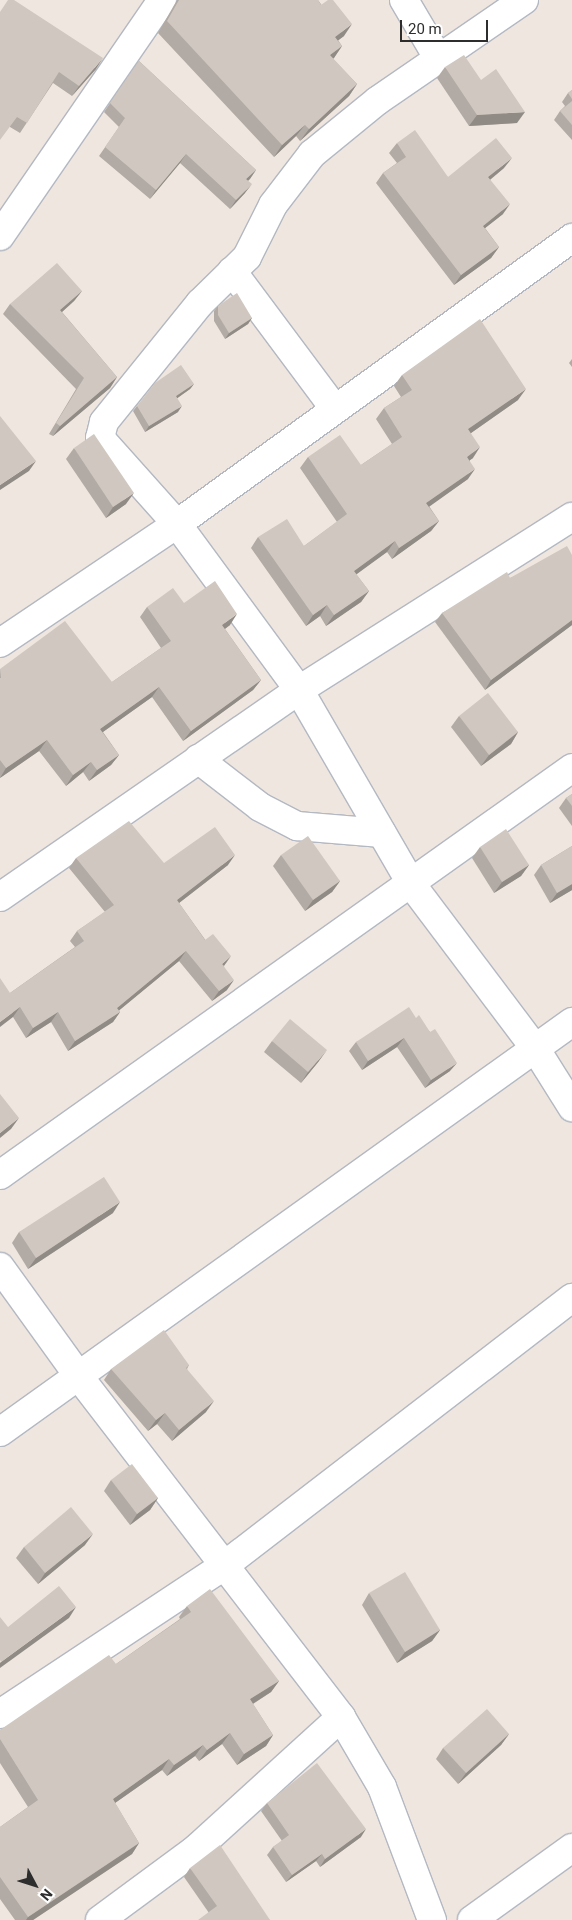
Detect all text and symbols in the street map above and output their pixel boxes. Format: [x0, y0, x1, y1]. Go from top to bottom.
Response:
scale bar [402, 10, 490, 42]
text: 20 m [408, 20, 442, 38]
north arrow [10, 1860, 60, 1910]
text: N [37, 1886, 56, 1904]

